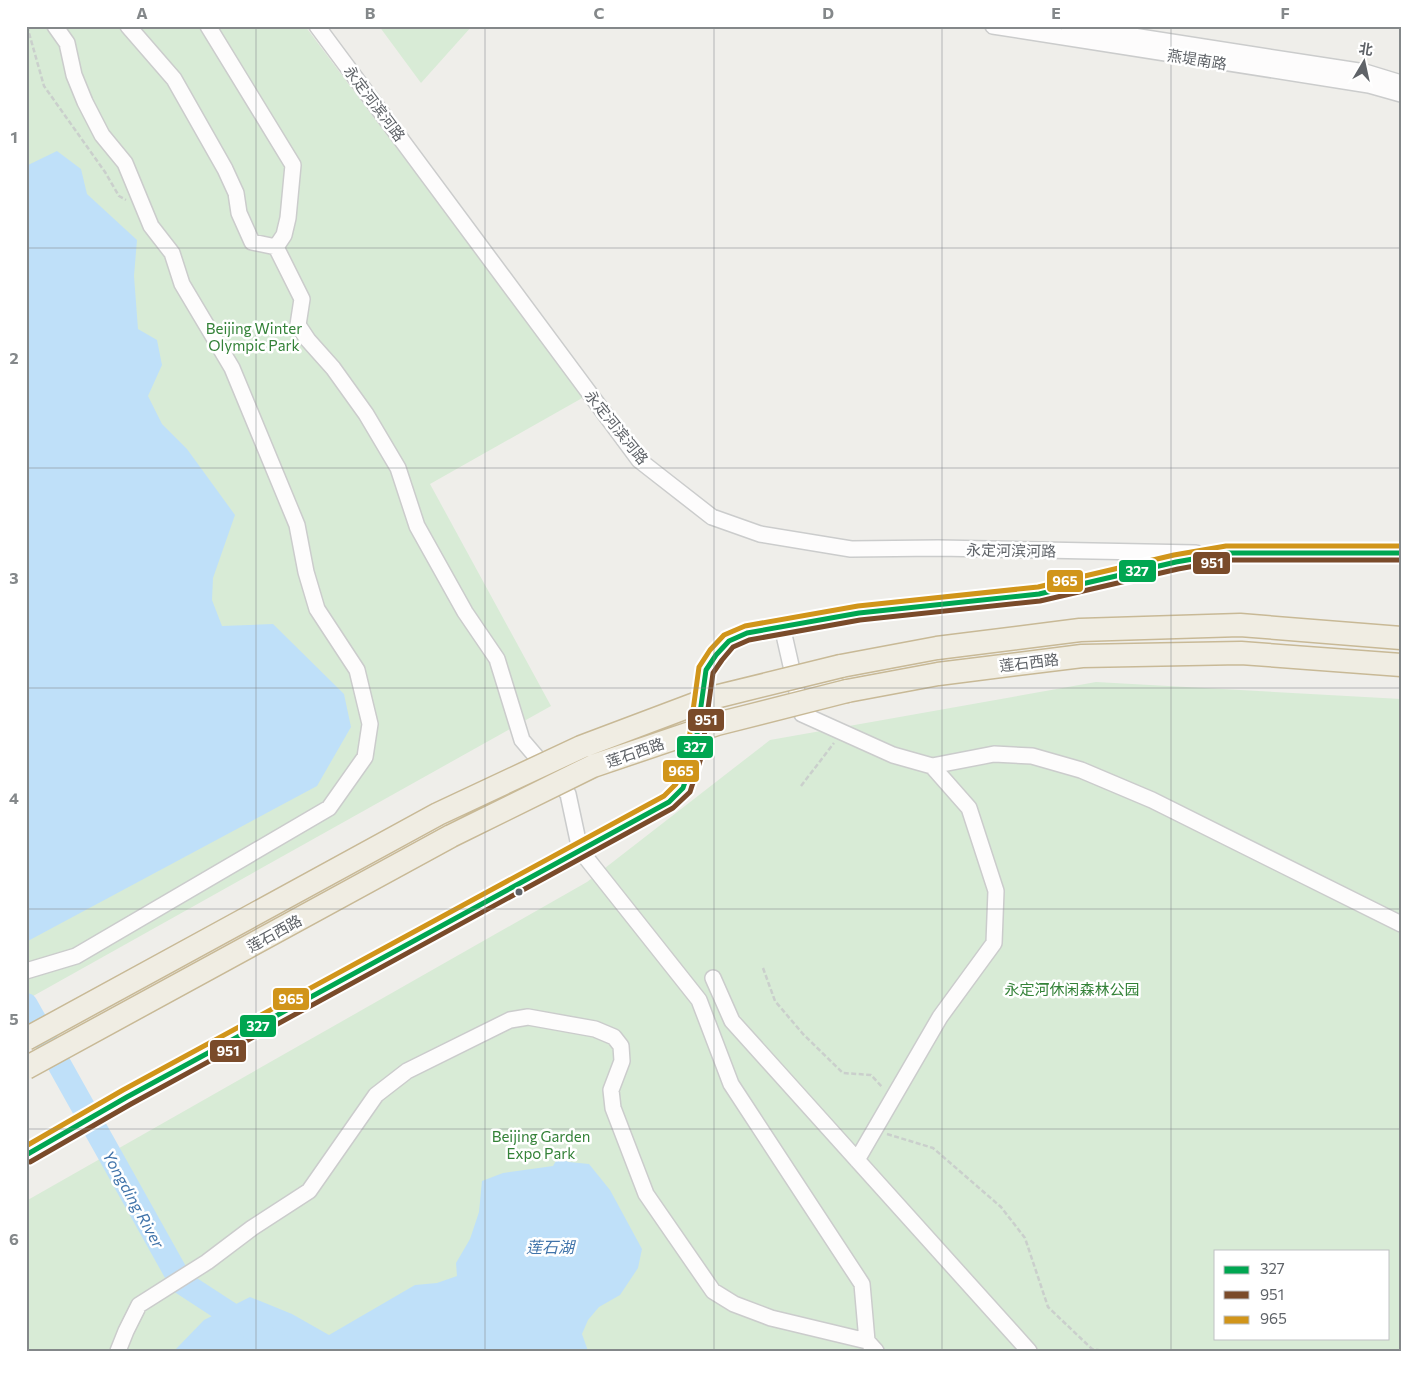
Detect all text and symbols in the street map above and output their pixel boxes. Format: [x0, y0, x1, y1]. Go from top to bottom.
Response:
text: A [136, 3, 148, 22]
text: B [365, 3, 376, 22]
text: C [594, 3, 605, 22]
text: D [822, 3, 834, 22]
text: E [1051, 3, 1061, 22]
text: F [1280, 3, 1290, 22]
north arrow [1340, 38, 1390, 88]
text: 北 [1358, 39, 1374, 58]
street label: 燕堤南路 [1166, 45, 1228, 73]
street label: 永定河滨河路 [341, 62, 409, 144]
text: 1 [10, 127, 18, 146]
park label: Beijing Winter Olympic Park [206, 319, 302, 354]
text: 2 [9, 348, 19, 367]
street label: 永定河滨河路 [582, 386, 652, 468]
street label: 永定河滨河路 [966, 540, 1056, 560]
line badge: 951 [1192, 551, 1231, 575]
text: 951 [1200, 554, 1224, 571]
line badge: 327 [1118, 559, 1157, 583]
text: 327 [1125, 562, 1149, 579]
text: 3 [9, 568, 19, 587]
line badge: 965 [1046, 569, 1084, 593]
text: 965 [1052, 572, 1078, 589]
street label: 莲石西路 [998, 649, 1060, 675]
line badge: 951 [687, 708, 725, 732]
text: 951 [694, 711, 718, 728]
street label: 莲石西路 [604, 734, 666, 770]
line badge: 327 [676, 735, 714, 759]
text: 327 [683, 738, 707, 755]
line badge: 965 [662, 759, 700, 783]
text: 965 [668, 762, 694, 779]
text: 4 [9, 788, 19, 807]
unlabelled marker [514, 887, 524, 897]
street label: 莲石西路 [243, 911, 305, 955]
park label: 永定河休闲森林公园 [1004, 980, 1140, 998]
line badge: 965 [272, 987, 310, 1011]
text: 965 [278, 990, 304, 1007]
text: 5 [9, 1009, 19, 1028]
line badge: 327 [239, 1014, 277, 1038]
text: 327 [246, 1017, 270, 1034]
line badge: 951 [209, 1039, 247, 1063]
text: 951 [216, 1042, 240, 1059]
park label: Beijing Garden Expo Park [492, 1127, 590, 1162]
water label: Yongding River [99, 1147, 169, 1252]
text: 6 [9, 1229, 19, 1248]
water label: 莲石湖 [526, 1237, 577, 1256]
legend [1214, 1250, 1390, 1340]
text: 327 [1260, 1259, 1285, 1277]
text: 951 [1260, 1285, 1284, 1303]
text: 965 [1260, 1309, 1287, 1327]

